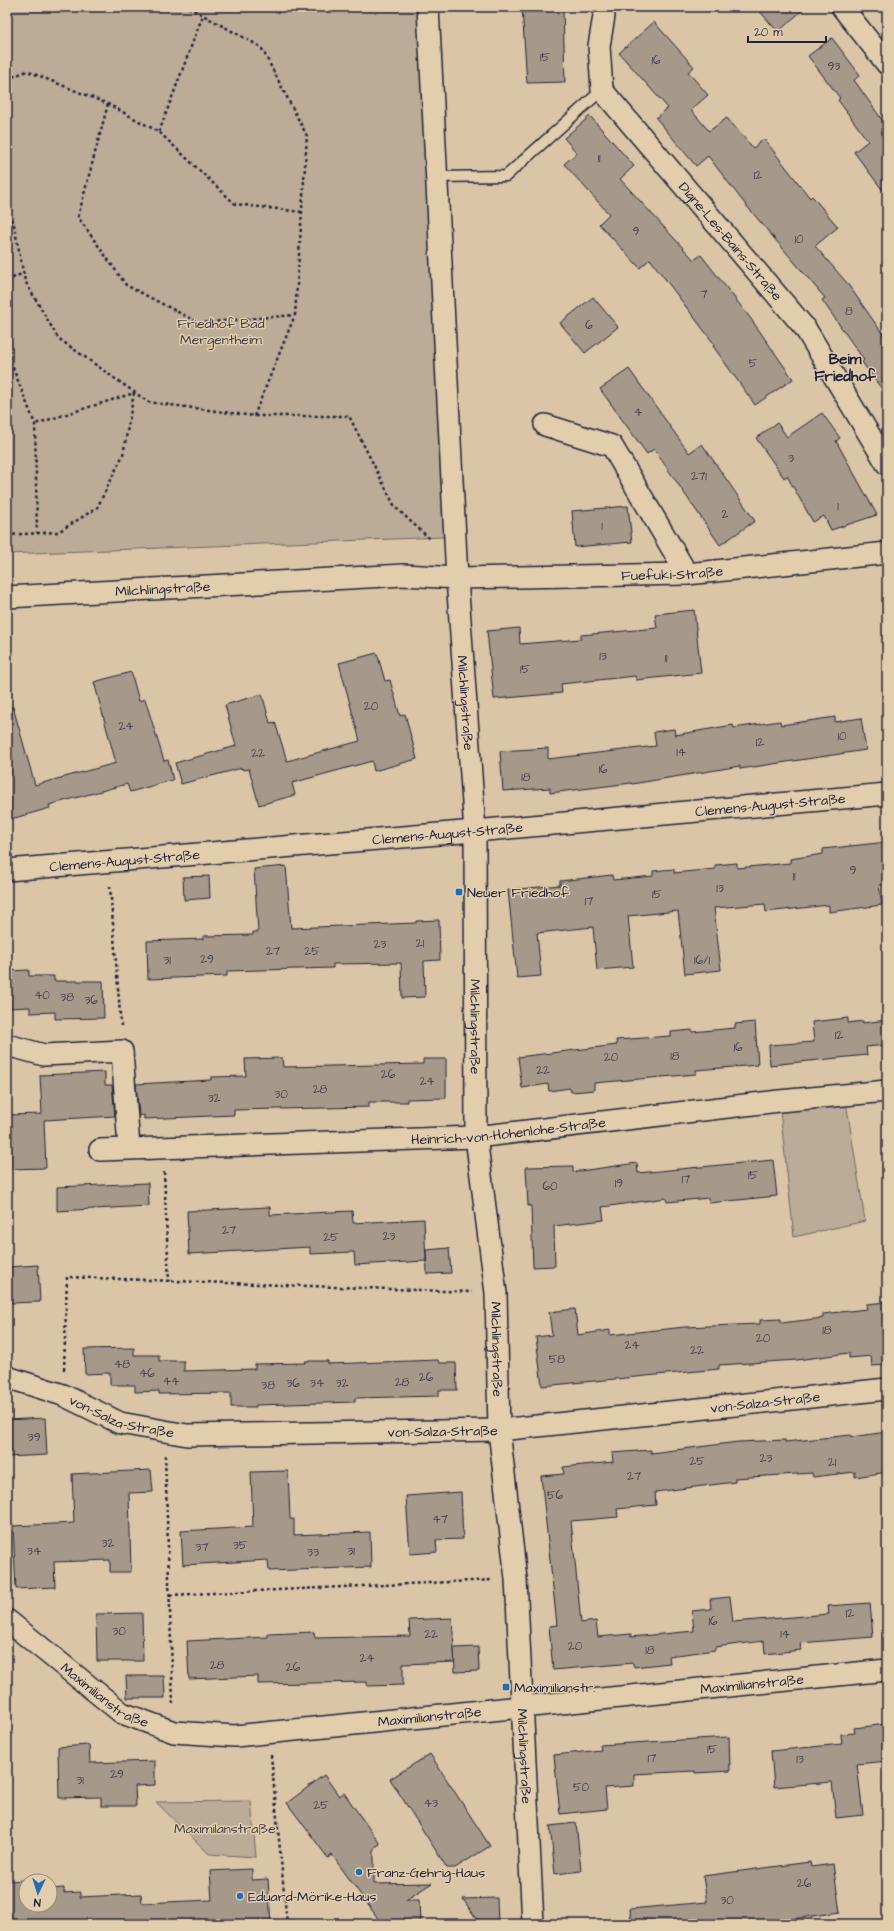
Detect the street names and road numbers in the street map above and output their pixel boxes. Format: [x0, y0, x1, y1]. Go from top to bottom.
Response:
street label: Digne-Les-Bains-Straße [674, 178, 787, 306]
street label: Fuefuki-Straße [621, 561, 725, 586]
street label: Milchlingstraße [115, 577, 211, 602]
street label: Milchlingstraße [452, 655, 478, 752]
street label: Clemens-August-Straße [694, 789, 847, 822]
street label: Clemens-August-Straße [371, 818, 524, 851]
street label: Clemens-August-Straße [49, 845, 201, 877]
street label: Milchlingstraße [464, 979, 485, 1075]
street label: Heinrich-von-Hohenlohe-Straße [411, 1113, 607, 1150]
street label: Milchlingstraße [485, 1302, 507, 1398]
street label: von-Salza-Straße [709, 1387, 822, 1419]
street label: von-Salza-Straße [65, 1390, 176, 1444]
street label: von-Salza-Straße [387, 1421, 498, 1443]
street label: Maximilianstraße [56, 1658, 152, 1733]
street label: Maximilianstraße [699, 1669, 805, 1700]
street label: Maximilianstraße [377, 1702, 483, 1732]
street label: Milchlingstraße [511, 1708, 536, 1805]

